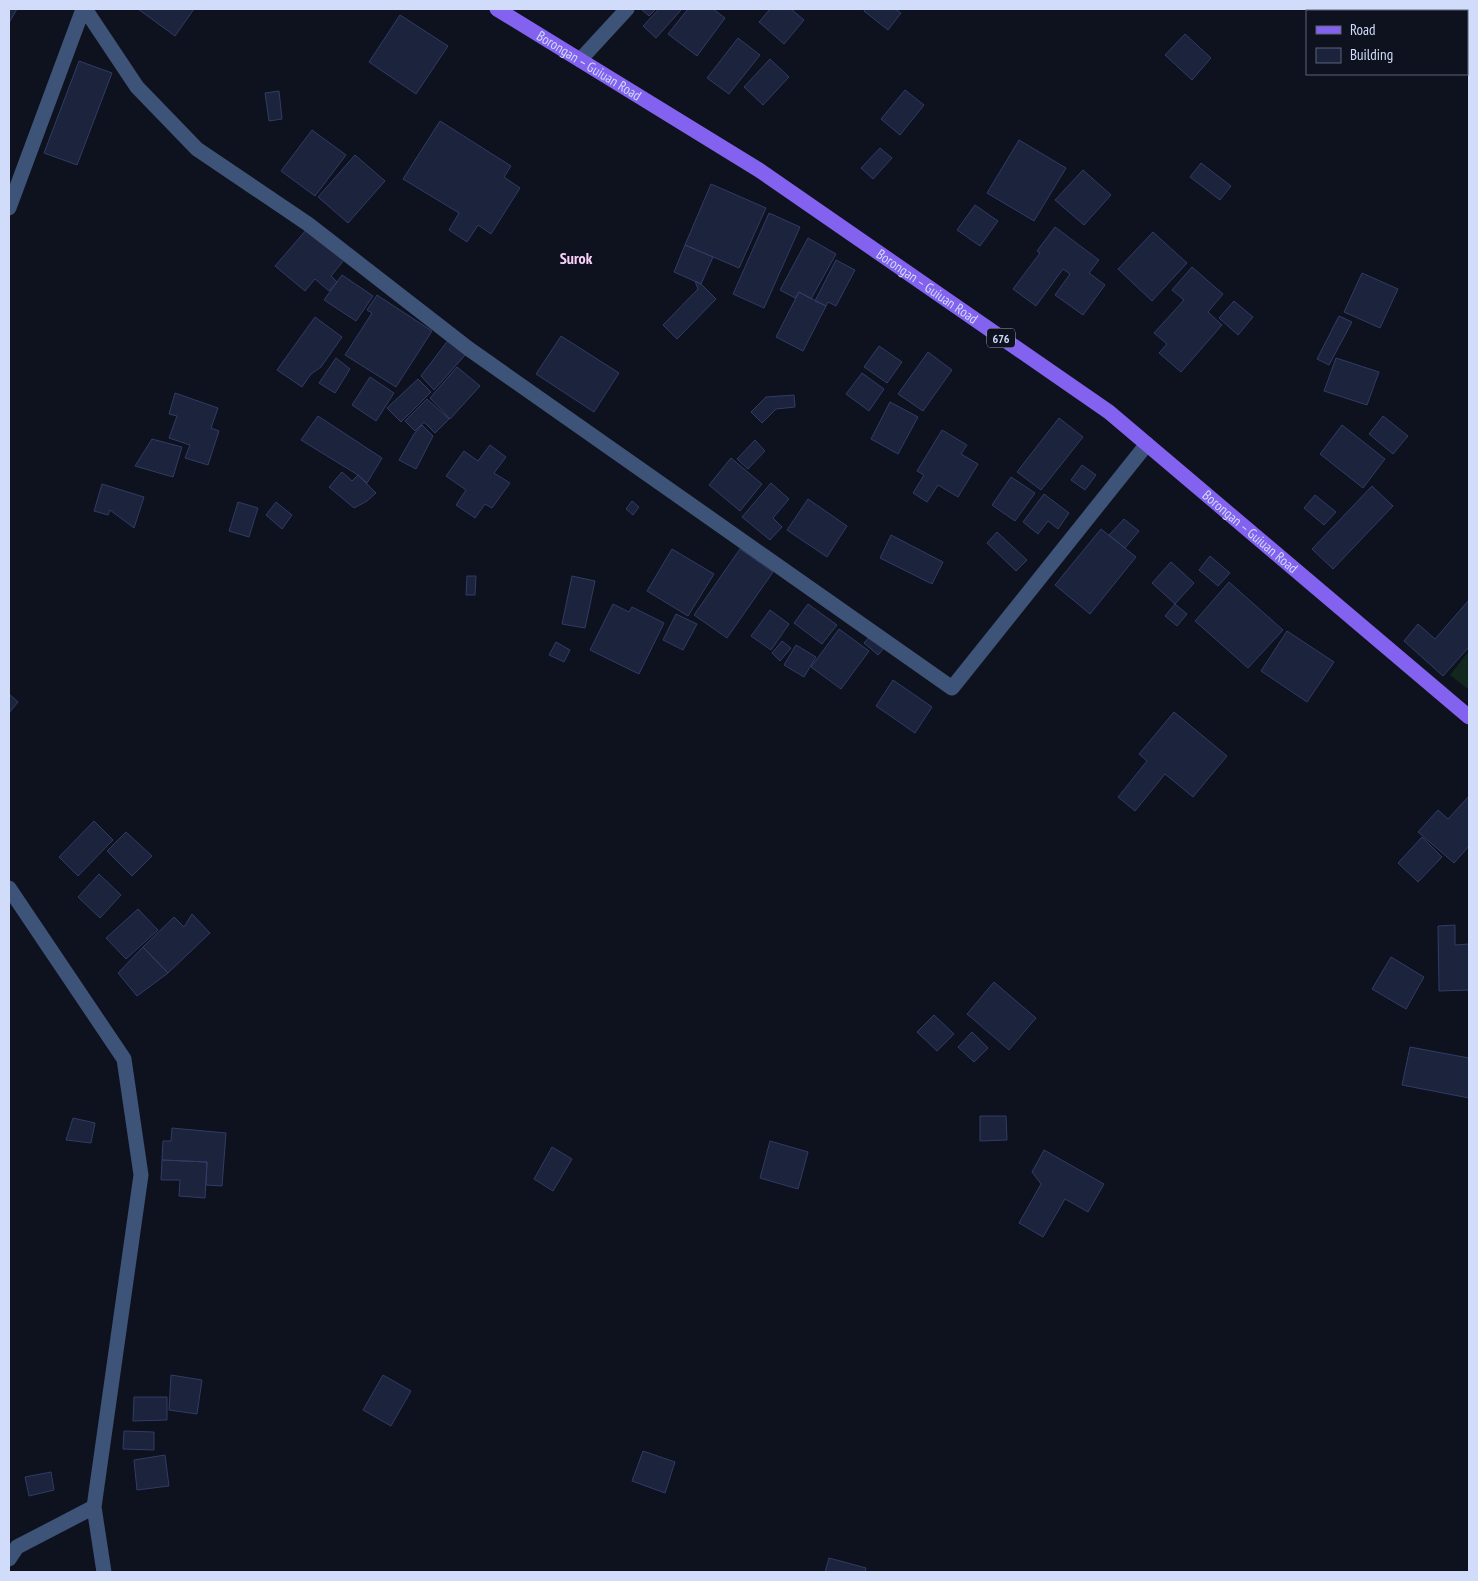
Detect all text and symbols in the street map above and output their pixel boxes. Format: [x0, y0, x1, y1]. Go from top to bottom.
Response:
legend [1306, 10, 1468, 75]
text: Road [1350, 20, 1376, 39]
street label: Borongan – Guiuan Road [533, 27, 645, 105]
text: Building [1350, 45, 1393, 64]
street label: Borongan – Guiuan Road [873, 245, 982, 328]
district label: Surok [560, 248, 593, 268]
road number: 676 [987, 328, 1015, 348]
street label: Borongan – Guiuan Road [1199, 486, 1302, 577]

